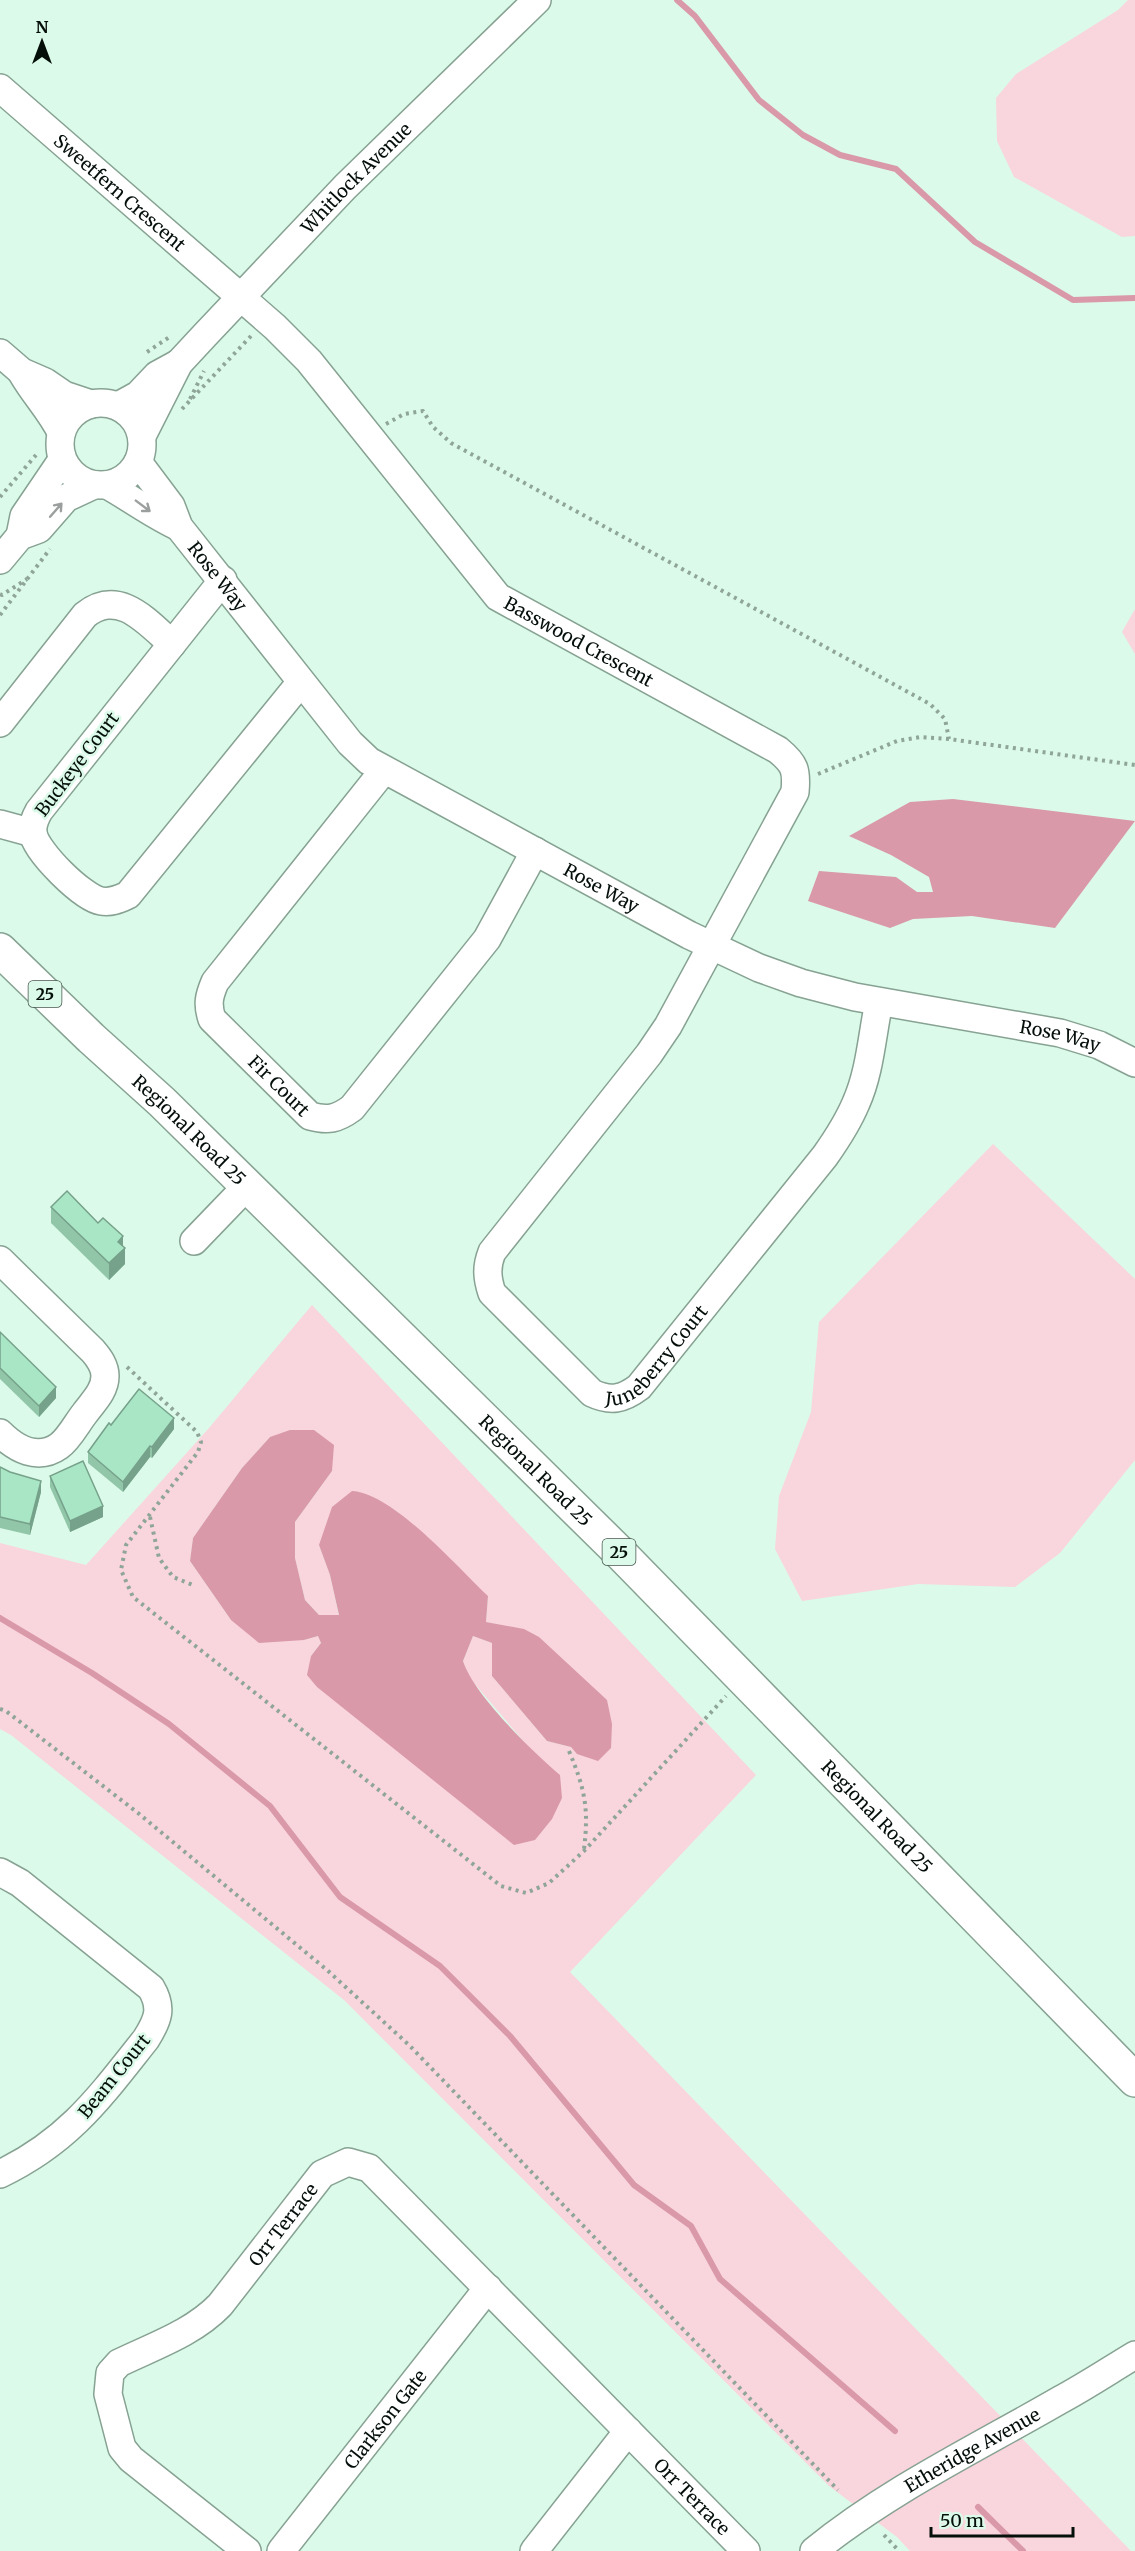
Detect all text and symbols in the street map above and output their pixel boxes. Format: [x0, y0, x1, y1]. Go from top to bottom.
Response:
north arrow [12, 12, 72, 72]
text: N [36, 17, 49, 37]
street label: Whitlock Avenue [295, 118, 416, 239]
street label: Sweetfern Crescent [49, 129, 191, 256]
one-way arrow [135, 500, 151, 513]
one-way arrow [49, 503, 63, 518]
street label: Rose Way [183, 537, 253, 616]
street label: Basswood Crescent [500, 591, 658, 691]
street label: Buckeye Court [30, 707, 124, 821]
street label: Rose Way [560, 858, 644, 918]
road number: 25 [28, 981, 62, 1007]
street label: Rose Way [1018, 1015, 1104, 1056]
street label: Fir Court [244, 1050, 315, 1121]
street label: Regional Road 25 [128, 1069, 251, 1190]
street label: Juneberry Court [603, 1300, 712, 1410]
street label: Regional Road 25 [475, 1410, 597, 1531]
road number: 25 [602, 1539, 636, 1565]
street label: Regional Road 25 [817, 1755, 938, 1878]
street label: Beam Court [73, 2029, 155, 2123]
street label: Orr Terrace [243, 2178, 322, 2271]
street label: Clarkson Gate [339, 2365, 431, 2473]
street label: Etheridge Avenue [900, 2402, 1044, 2497]
street label: Orr Terrace [649, 2453, 735, 2540]
scale bar [931, 2500, 1074, 2538]
text: 50 m [940, 2509, 984, 2532]

